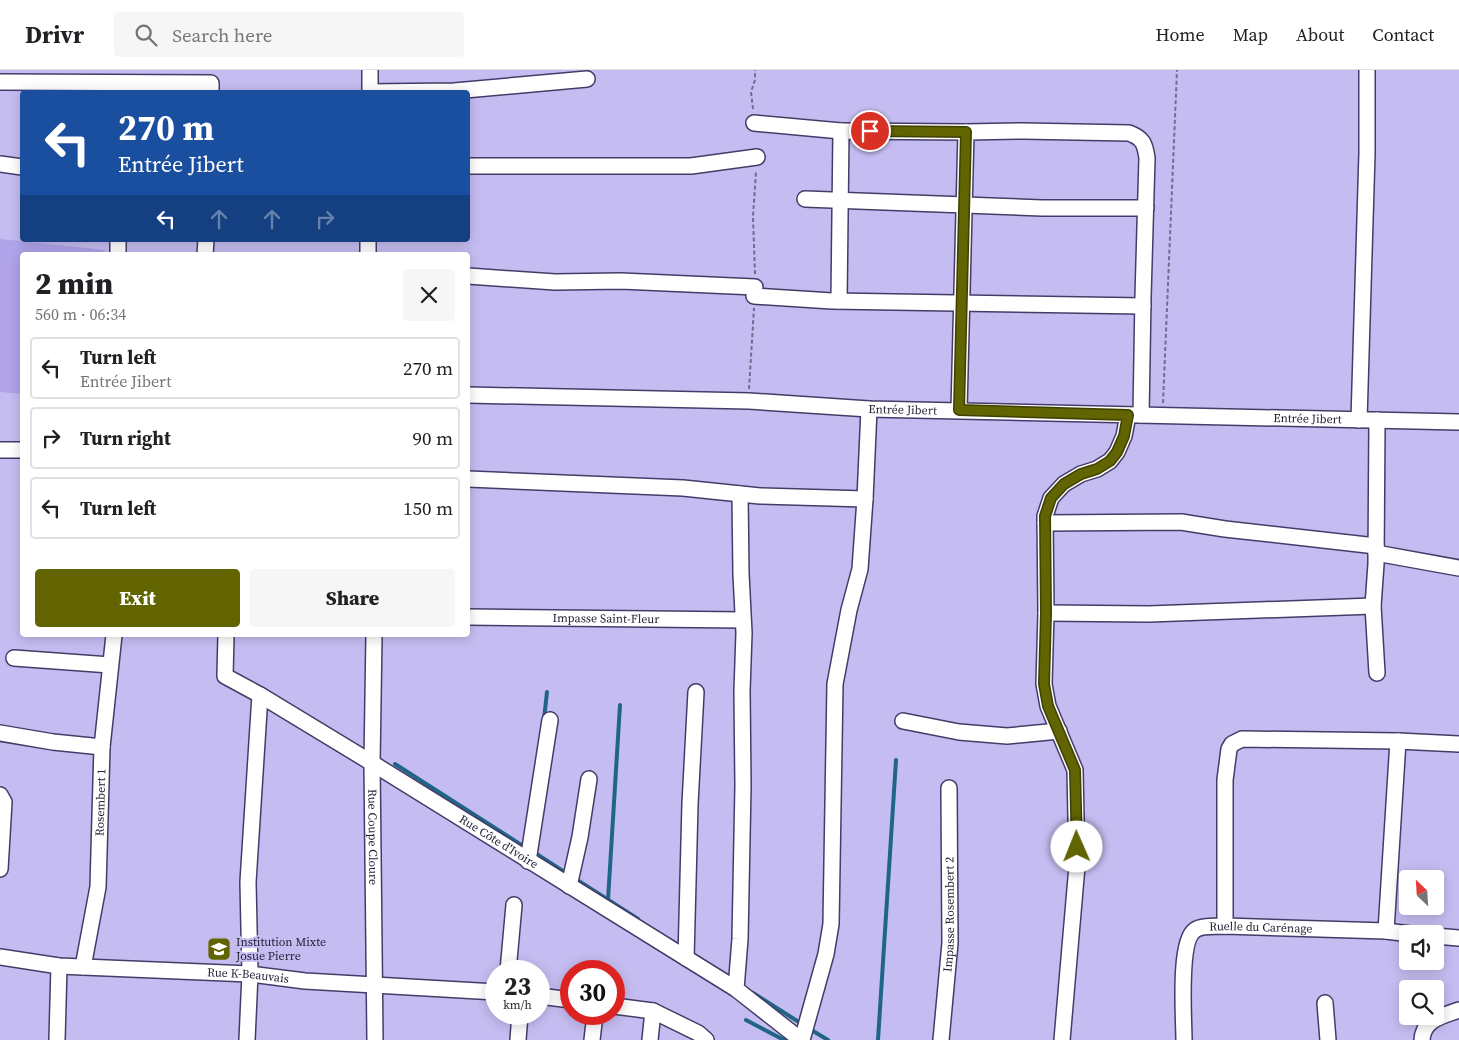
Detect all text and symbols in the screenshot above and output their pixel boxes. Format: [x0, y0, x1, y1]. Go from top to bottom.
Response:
search box [114, 12, 464, 57]
text: Drivr [25, 18, 84, 51]
icon: search [132, 21, 160, 49]
text: Search here [172, 22, 273, 48]
text: Home [1156, 22, 1205, 47]
text: Map [1233, 22, 1268, 47]
text: About [1296, 22, 1344, 47]
text: Contact [1372, 22, 1434, 47]
text: 270 m [118, 104, 214, 152]
icon: left [35, 110, 100, 175]
pin [849, 110, 891, 152]
icon: arrive [856, 117, 884, 145]
text: Entrée Jibert [118, 149, 244, 179]
icon: left [152, 205, 180, 233]
icon: ahead [205, 205, 233, 233]
icon: ahead [258, 205, 286, 233]
icon: right [311, 205, 339, 233]
text: 2 min [35, 263, 113, 304]
button: close [403, 269, 455, 321]
text: 560 m · 06:34 [35, 303, 126, 325]
text: Turn left [80, 344, 156, 370]
icon: left [37, 354, 65, 382]
text: 270 m [403, 355, 453, 381]
text: Entrée Jibert [80, 370, 171, 392]
street label: Entrée Jibert [868, 401, 937, 418]
street label: Entrée Jibert [1273, 410, 1342, 427]
icon: right [37, 424, 65, 452]
text: Turn right [80, 425, 171, 451]
text: 90 m [412, 425, 453, 451]
icon: left [37, 494, 65, 522]
text: Turn left [80, 495, 156, 521]
text: 150 m [403, 495, 453, 521]
button: Exit [35, 569, 240, 627]
button: Share [250, 569, 455, 627]
street label: Impasse Saint-Fleur [552, 610, 660, 627]
street label: Rosembert 1 [91, 768, 109, 836]
street label: Rue Coupe Cloure [364, 789, 381, 885]
street label: Rue Côte d'Ivoire [456, 811, 541, 872]
position arrow [1050, 820, 1102, 872]
street label: Impasse Rosembert 2 [939, 857, 958, 973]
north arrow [1399, 870, 1444, 915]
map controls [1399, 870, 1444, 1025]
street label: Ruelle du Carénage [1209, 918, 1313, 937]
button: sound [1399, 925, 1444, 970]
place label: Institution Mixte Josue Pierre [235, 934, 326, 964]
school or university icon: Institution Mixte Josue Pierre [206, 936, 232, 962]
speed limit sign: 30 [560, 960, 625, 1025]
street label: Rue K-Beauvais [207, 964, 290, 987]
text: 23 [504, 969, 531, 1003]
button: search [1399, 980, 1444, 1025]
text: km/h [503, 997, 532, 1013]

